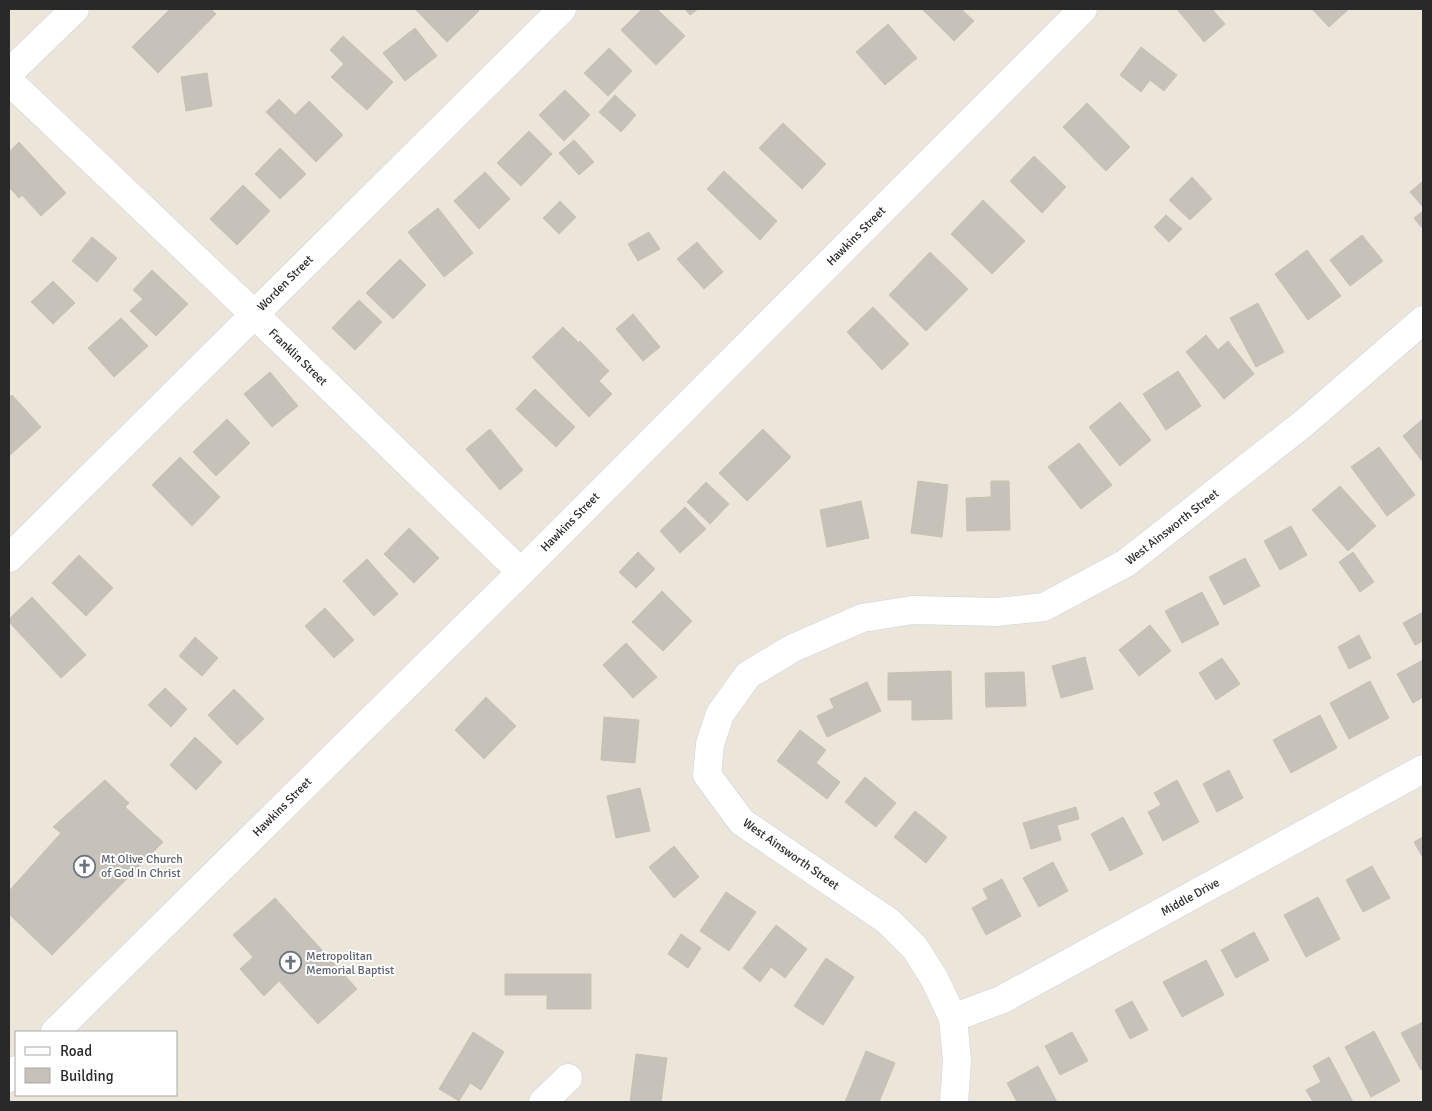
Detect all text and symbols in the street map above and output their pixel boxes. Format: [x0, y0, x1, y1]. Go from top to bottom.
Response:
street label: Hawkins Street [824, 204, 889, 269]
street label: Worden Street [254, 252, 316, 314]
street label: Franklin Street [265, 326, 330, 389]
street label: West Ainsworth Street [1123, 486, 1222, 568]
street label: Hawkins Street [538, 490, 603, 555]
street label: Hawkins Street [250, 775, 315, 840]
street label: West Ainsworth Street [740, 815, 842, 893]
place label: Mt Olive Church of God In Christ [101, 852, 183, 881]
church icon: Mt Olive Church of God In Christ [73, 854, 97, 878]
street label: Middle Drive [1158, 875, 1222, 920]
place label: Metropolitan Memorial Baptist [306, 949, 394, 978]
church icon: Metropolitan Memorial Baptist [278, 951, 302, 975]
legend [15, 1031, 178, 1096]
text: Road [60, 1042, 92, 1060]
text: Building [60, 1067, 114, 1085]

